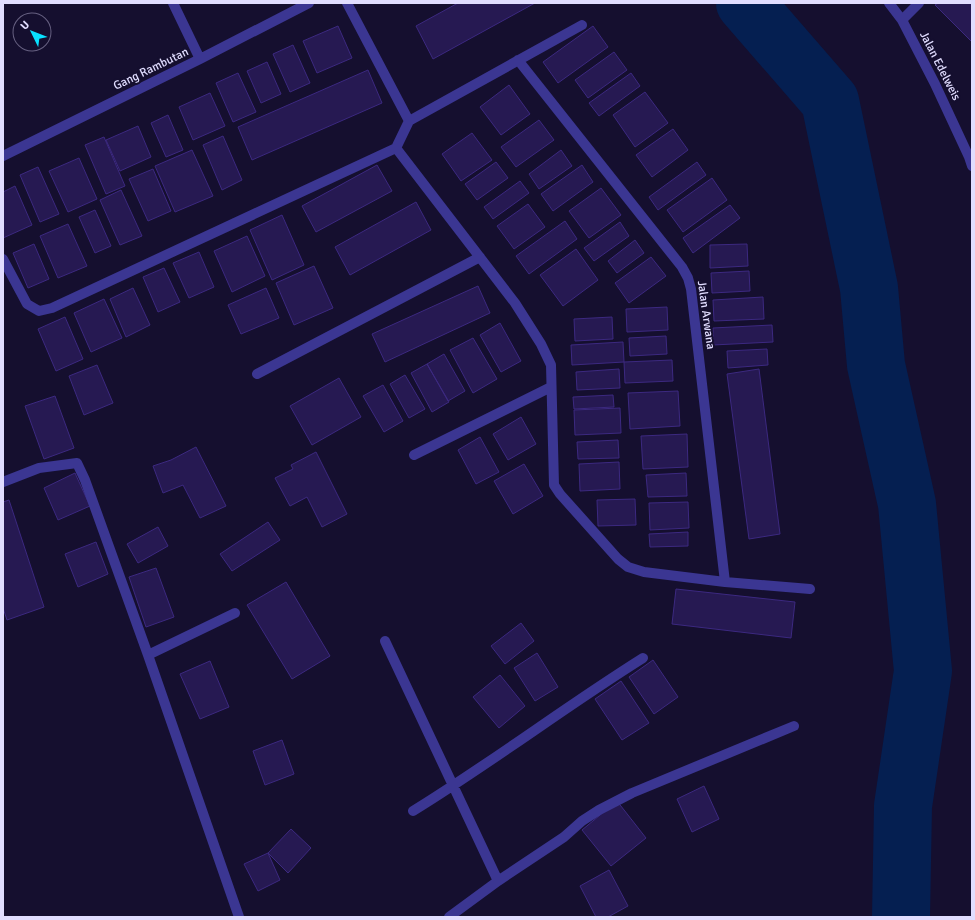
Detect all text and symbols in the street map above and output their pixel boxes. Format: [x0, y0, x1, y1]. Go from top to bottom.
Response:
north arrow [12, 12, 52, 52]
text: U [18, 18, 32, 33]
street label: Jalan Edelweis [916, 29, 964, 103]
street label: Gang Rambutan [111, 44, 191, 94]
street label: Jalan Arwana [694, 280, 718, 350]

